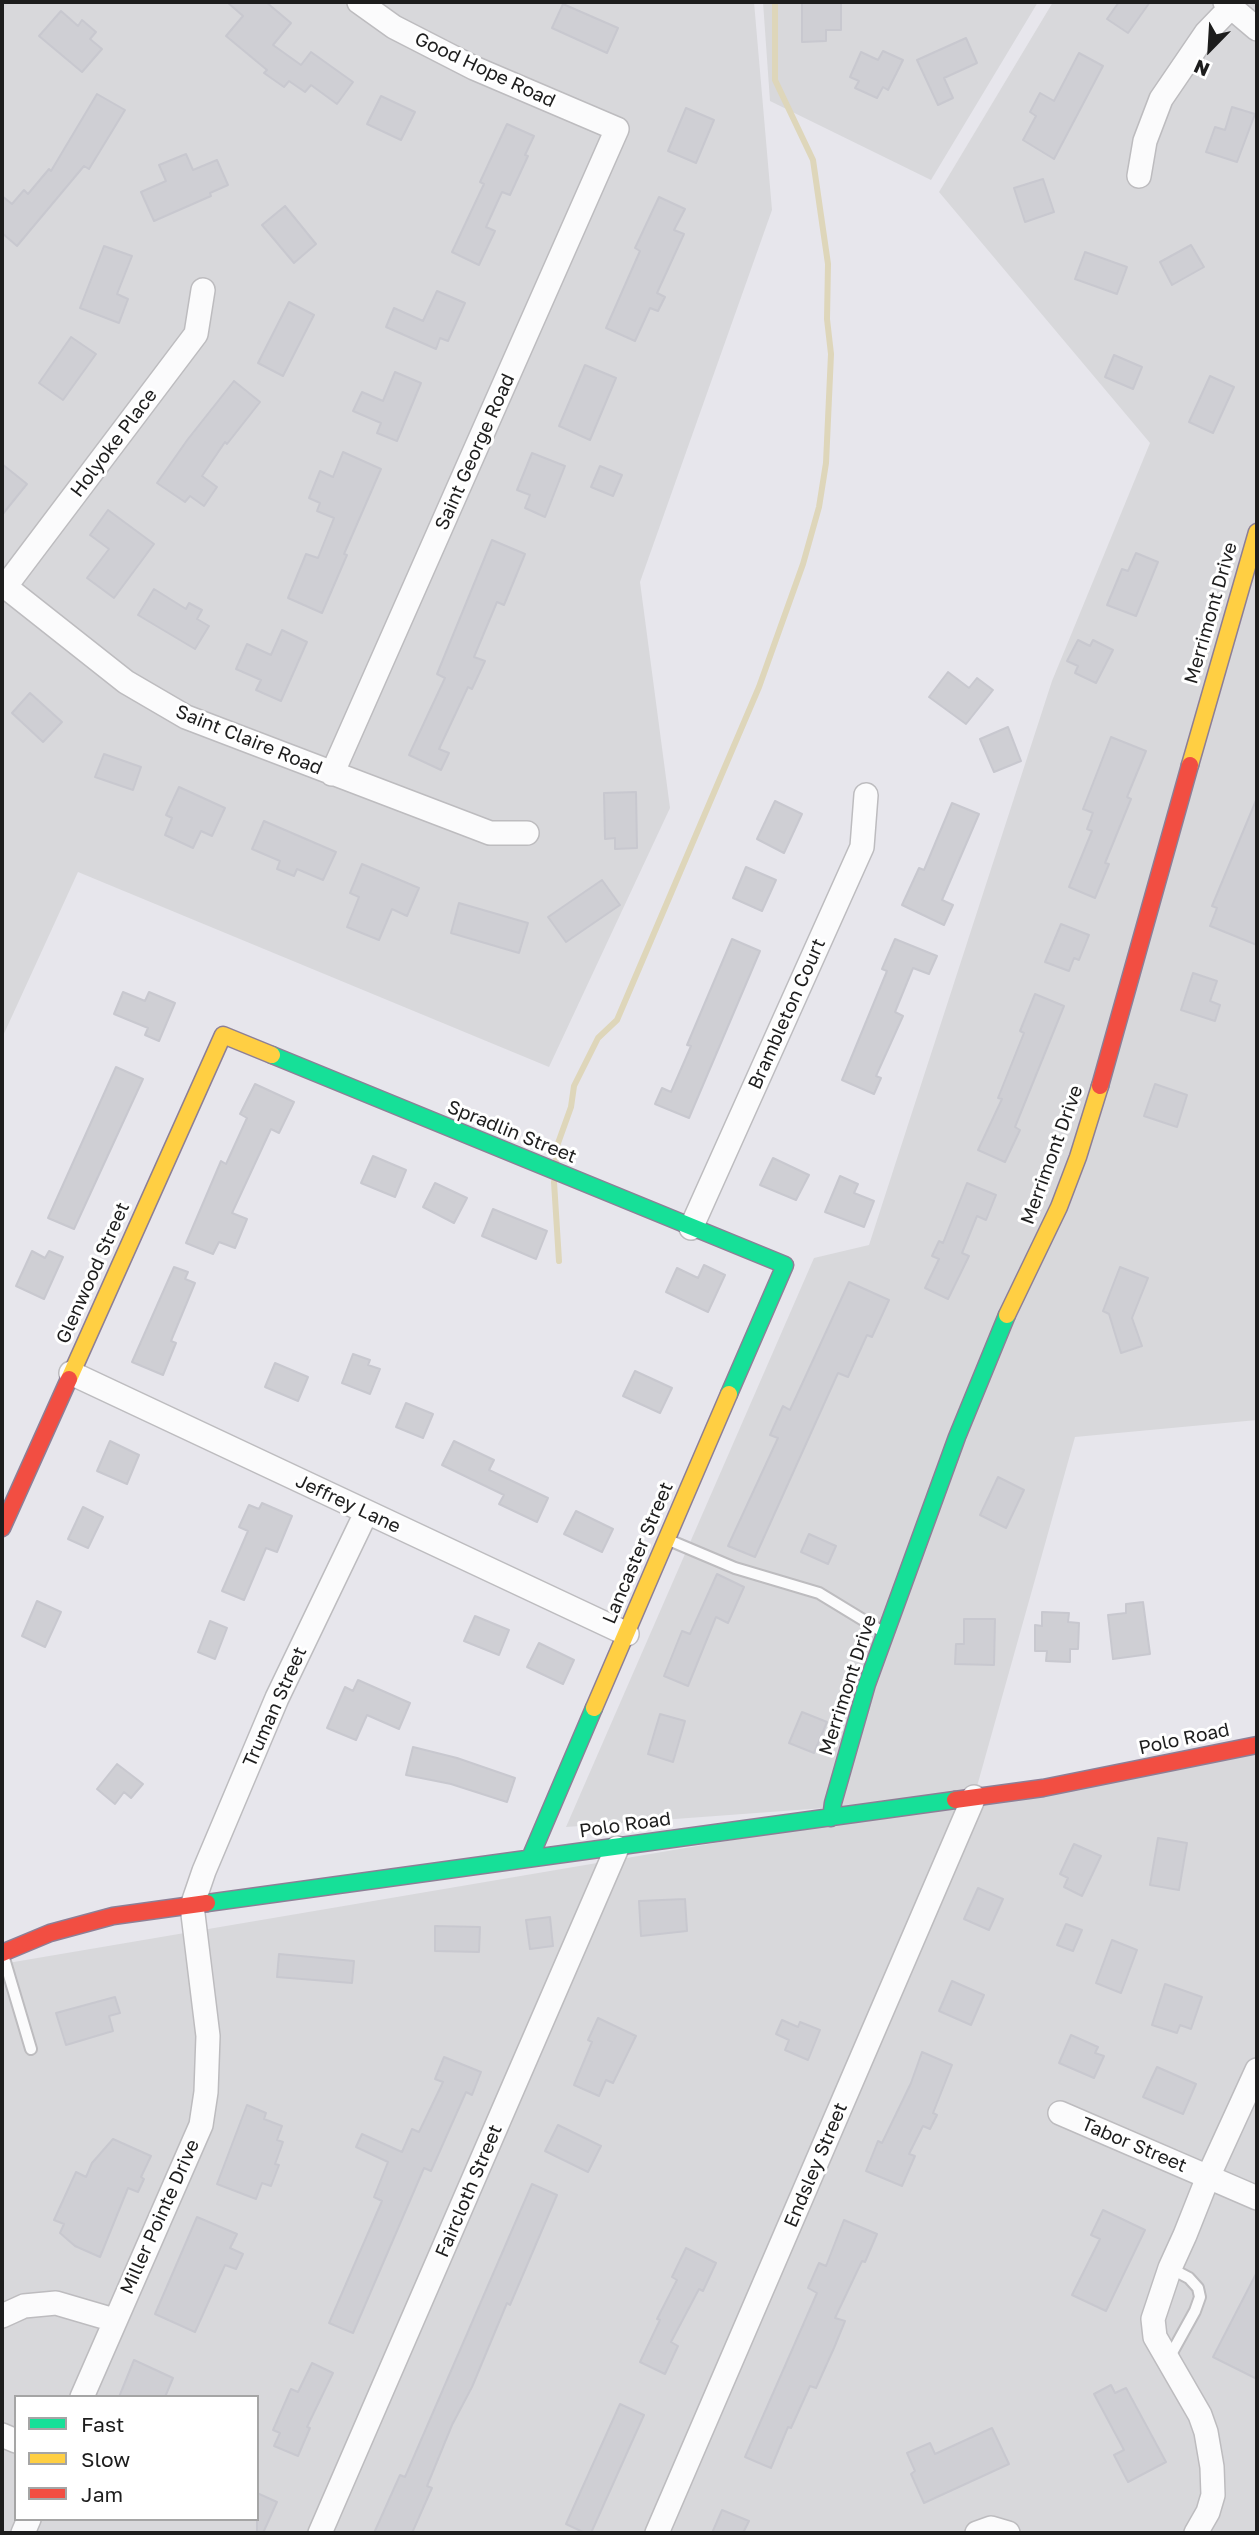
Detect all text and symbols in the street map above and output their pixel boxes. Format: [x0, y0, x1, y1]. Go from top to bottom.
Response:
north arrow [1175, 14, 1245, 84]
street label: Good Hope Road [411, 27, 559, 113]
text: N [1190, 55, 1213, 82]
street label: Saint George Road [430, 370, 520, 534]
street label: Holyoke Place [66, 384, 162, 502]
street label: Merrimont Drive [1180, 539, 1242, 687]
street label: Saint Claire Road [172, 700, 326, 780]
street label: Brambleton Court [743, 935, 831, 1093]
street label: Merrimont Drive [1016, 1082, 1088, 1228]
street label: Spradlin Street [444, 1096, 580, 1168]
street label: Glenwood Street [52, 1199, 134, 1347]
street label: Jeffrey Lane [292, 1470, 404, 1538]
street label: Lancaster Street [598, 1479, 678, 1627]
street label: Merrimont Drive [815, 1612, 881, 1758]
street label: Truman Street [238, 1643, 312, 1771]
street label: Polo Road [1137, 1718, 1231, 1760]
street label: Polo Road [578, 1807, 672, 1843]
street label: Endsley Street [779, 2099, 853, 2231]
street label: Tabor Street [1078, 2113, 1190, 2177]
street label: Faircloth Street [431, 2121, 507, 2261]
street label: Miller Pointe Drive [116, 2136, 204, 2298]
legend [14, 2395, 259, 2521]
text: Fast [81, 2411, 124, 2437]
text: Slow [81, 2446, 130, 2472]
text: Jam [81, 2481, 123, 2507]

